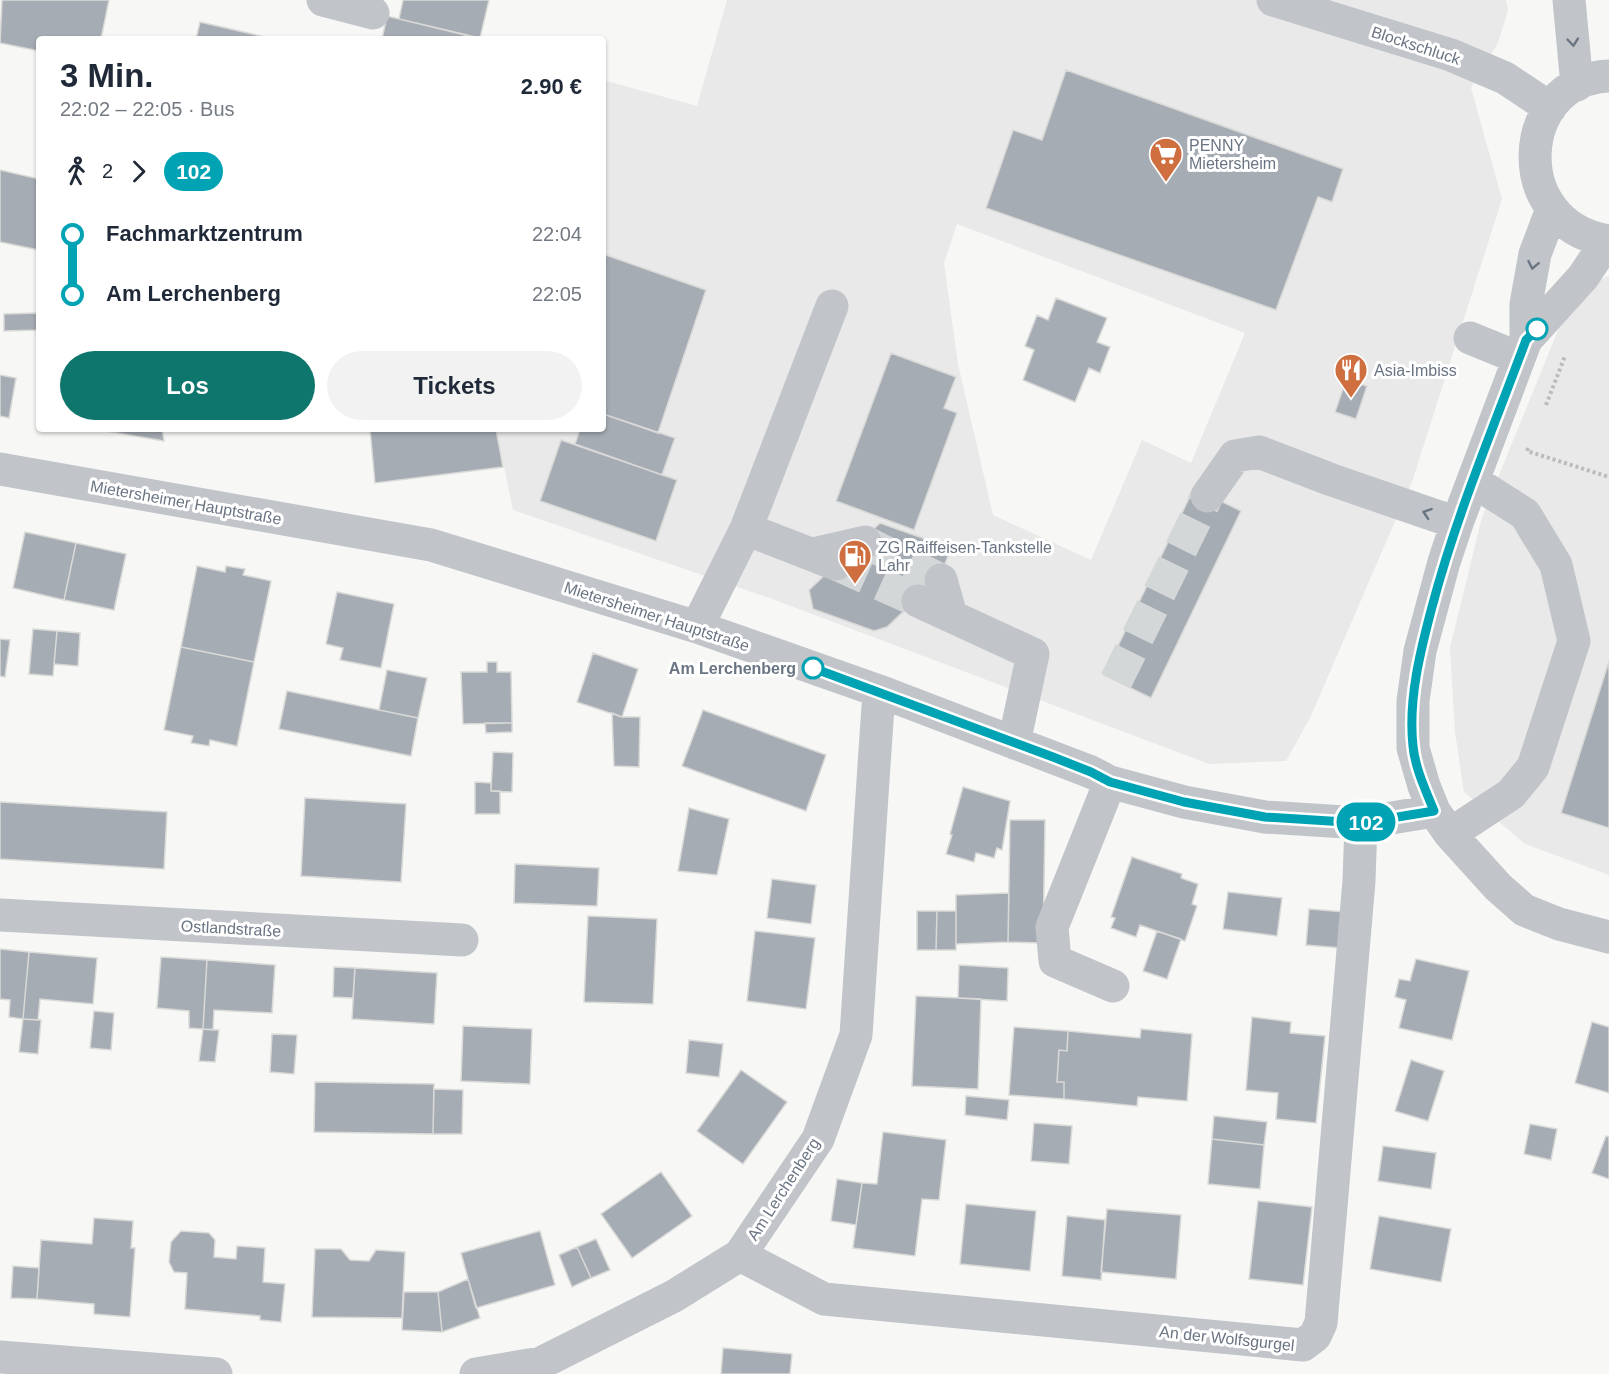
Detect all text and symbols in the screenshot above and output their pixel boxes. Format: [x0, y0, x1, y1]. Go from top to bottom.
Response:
street label: Blockschluck [1369, 23, 1463, 68]
one-way arrow [1566, 38, 1579, 47]
text: 3 Min. [60, 57, 154, 94]
text: 2.90 € [521, 74, 582, 99]
text: 22:02 – 22:05 · Bus [60, 98, 235, 120]
supermarket icon: PENNY Mietersheim [1148, 136, 1184, 183]
place label: PENNY Mietersheim [1189, 137, 1276, 172]
icon: walk [60, 155, 93, 188]
icon: forward [122, 155, 155, 188]
text: 2 [102, 160, 113, 182]
text: 102 [176, 160, 211, 183]
text: Fachmarktzentrum [106, 221, 303, 246]
text: 22:04 [532, 223, 582, 245]
one-way arrow [1527, 259, 1540, 269]
text: Am Lerchenberg [106, 281, 281, 306]
text: 22:05 [532, 283, 582, 305]
unlabelled marker [1526, 318, 1548, 340]
button: Los [60, 351, 315, 420]
button: Tickets [327, 351, 582, 420]
restaurant icon: Asia-Imbiss [1333, 352, 1369, 399]
place label: Asia-Imbiss [1374, 362, 1457, 379]
street label: Mietersheimer Hauptstraße [89, 477, 283, 528]
one-way arrow [1422, 507, 1433, 520]
fuel station icon: ZG Raiffeisen-Tankstelle Lahr [837, 538, 873, 585]
place label: ZG Raiffeisen-Tankstelle Lahr [878, 539, 1052, 574]
street label: Mietersheimer Hauptstraße [562, 578, 752, 655]
marker: Am Lerchenberg [802, 657, 824, 679]
place label: Am Lerchenberg [669, 660, 796, 677]
line badge: 102 [1332, 802, 1400, 842]
text: 102 [1348, 811, 1384, 834]
street label: Ostlandstraße [180, 917, 282, 940]
street label: Am Lerchenberg [744, 1135, 823, 1244]
street label: An der Wolfsgurgel [1159, 1323, 1295, 1354]

